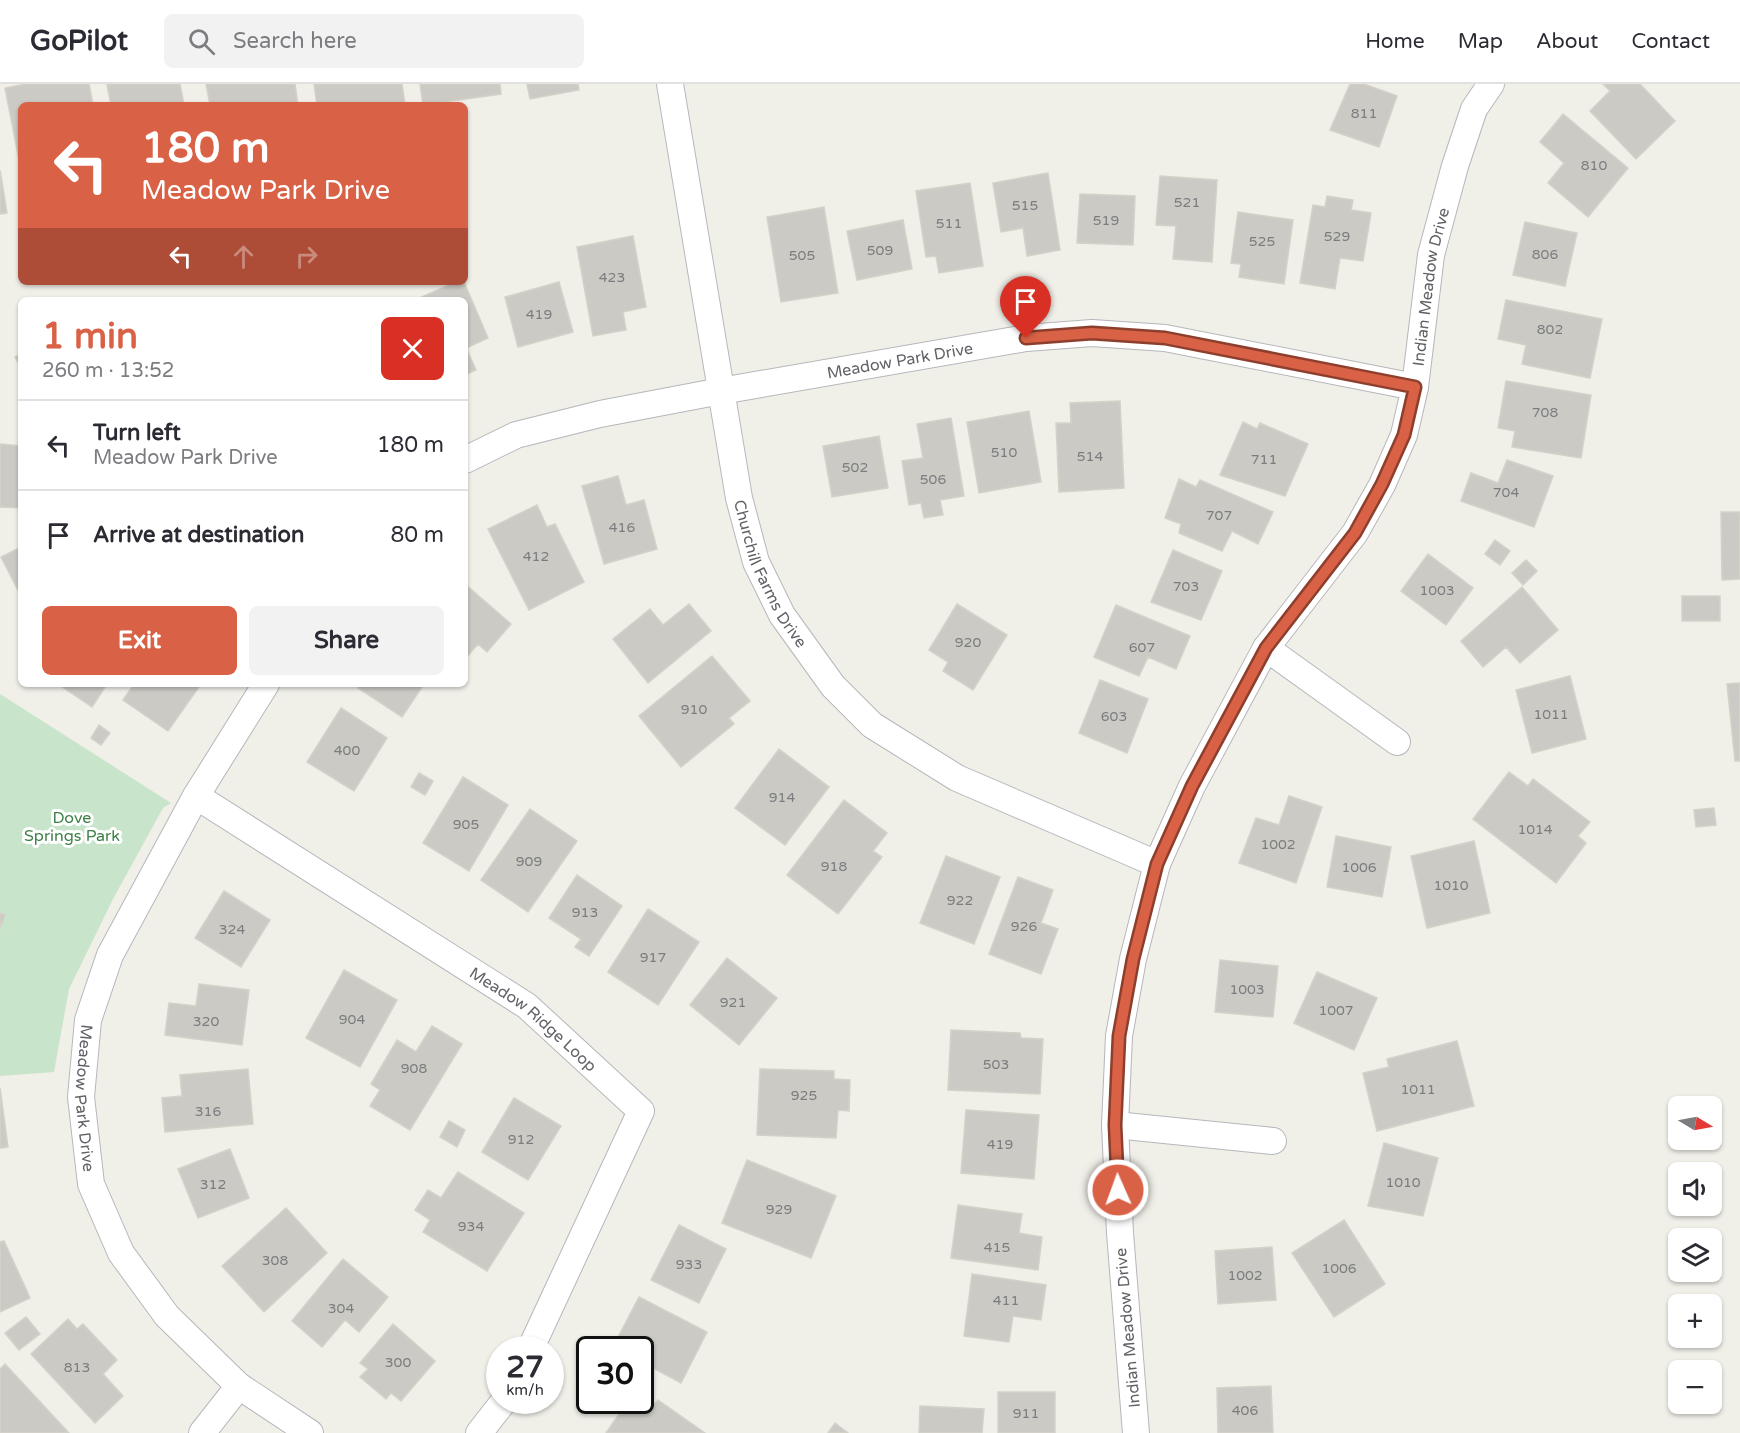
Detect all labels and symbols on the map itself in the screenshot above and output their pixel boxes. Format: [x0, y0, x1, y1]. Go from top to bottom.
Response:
house number: 811 [1351, 105, 1377, 122]
house number: 810 [1581, 157, 1607, 174]
house number: 521 [1174, 194, 1200, 211]
house number: 515 [1012, 197, 1038, 214]
street label: Indian Meadow Drive [1409, 206, 1454, 367]
house number: 519 [1093, 212, 1119, 229]
house number: 511 [936, 215, 962, 232]
house number: 529 [1324, 228, 1350, 245]
house number: 525 [1249, 233, 1275, 250]
house number: 509 [867, 242, 893, 259]
house number: 806 [1532, 246, 1558, 263]
house number: 505 [789, 247, 815, 264]
house number: 423 [599, 269, 625, 286]
pin [1000, 276, 1051, 338]
house number: 419 [526, 306, 552, 323]
house number: 802 [1537, 321, 1563, 338]
street label: Meadow Park Drive [825, 338, 974, 383]
house number: 708 [1532, 404, 1558, 421]
house number: 510 [991, 444, 1017, 461]
house number: 514 [1077, 448, 1103, 465]
house number: 711 [1251, 451, 1277, 468]
house number: 502 [842, 459, 868, 476]
house number: 506 [920, 471, 946, 488]
house number: 704 [1493, 484, 1519, 501]
street label: Churchill Farms Drive [729, 498, 811, 652]
house number: 707 [1206, 507, 1232, 524]
house number: 416 [609, 519, 635, 536]
house number: 412 [523, 548, 549, 565]
house number: 703 [1173, 578, 1199, 595]
house number: 1003 [1419, 582, 1455, 599]
house number: 920 [955, 634, 981, 651]
house number: 607 [1129, 639, 1155, 656]
house number: 910 [681, 701, 707, 718]
house number: 1011 [1533, 706, 1569, 723]
house number: 603 [1101, 708, 1127, 725]
house number: 400 [334, 742, 360, 759]
house number: 914 [769, 789, 795, 806]
park label: Dove Springs Park [24, 808, 120, 846]
house number: 905 [453, 816, 479, 833]
house number: 1014 [1517, 821, 1553, 838]
house number: 1002 [1260, 836, 1296, 853]
house number: 909 [516, 853, 542, 870]
house number: 918 [821, 858, 847, 875]
house number: 1006 [1341, 859, 1377, 876]
house number: 1010 [1433, 877, 1469, 894]
house number: 922 [947, 892, 973, 909]
house number: 913 [572, 904, 598, 921]
house number: 926 [1011, 918, 1037, 935]
house number: 324 [219, 921, 245, 938]
house number: 917 [640, 949, 666, 966]
street label: Meadow Ridge Loop [466, 963, 601, 1076]
house number: 1003 [1229, 981, 1265, 998]
house number: 921 [720, 994, 746, 1011]
house number: 1007 [1318, 1002, 1354, 1019]
house number: 904 [339, 1011, 365, 1028]
house number: 320 [193, 1013, 219, 1030]
street label: Meadow Park Drive [70, 1024, 99, 1173]
house number: 503 [983, 1056, 1009, 1073]
house number: 908 [401, 1060, 427, 1077]
house number: 1011 [1400, 1081, 1436, 1098]
house number: 925 [791, 1087, 817, 1104]
north arrow [1668, 1096, 1722, 1150]
house number: 316 [195, 1103, 221, 1120]
house number: 912 [508, 1131, 534, 1148]
house number: 419 [987, 1136, 1013, 1153]
position arrow [1086, 1158, 1150, 1222]
house number: 1010 [1385, 1174, 1421, 1191]
house number: 312 [200, 1176, 226, 1193]
house number: 929 [766, 1201, 792, 1218]
house number: 934 [458, 1218, 484, 1235]
house number: 415 [984, 1239, 1010, 1256]
street label: Indian Meadow Drive [1111, 1247, 1145, 1409]
house number: 308 [262, 1252, 288, 1269]
house number: 933 [676, 1256, 702, 1273]
house number: 1006 [1321, 1260, 1357, 1277]
house number: 1002 [1227, 1267, 1263, 1284]
house number: 411 [993, 1292, 1019, 1309]
house number: 304 [328, 1300, 354, 1317]
speed limit sign: 30 [576, 1336, 654, 1414]
house number: 300 [385, 1354, 411, 1371]
house number: 813 [64, 1359, 90, 1376]
house number: 406 [1232, 1402, 1258, 1419]
house number: 911 [1013, 1405, 1039, 1422]

